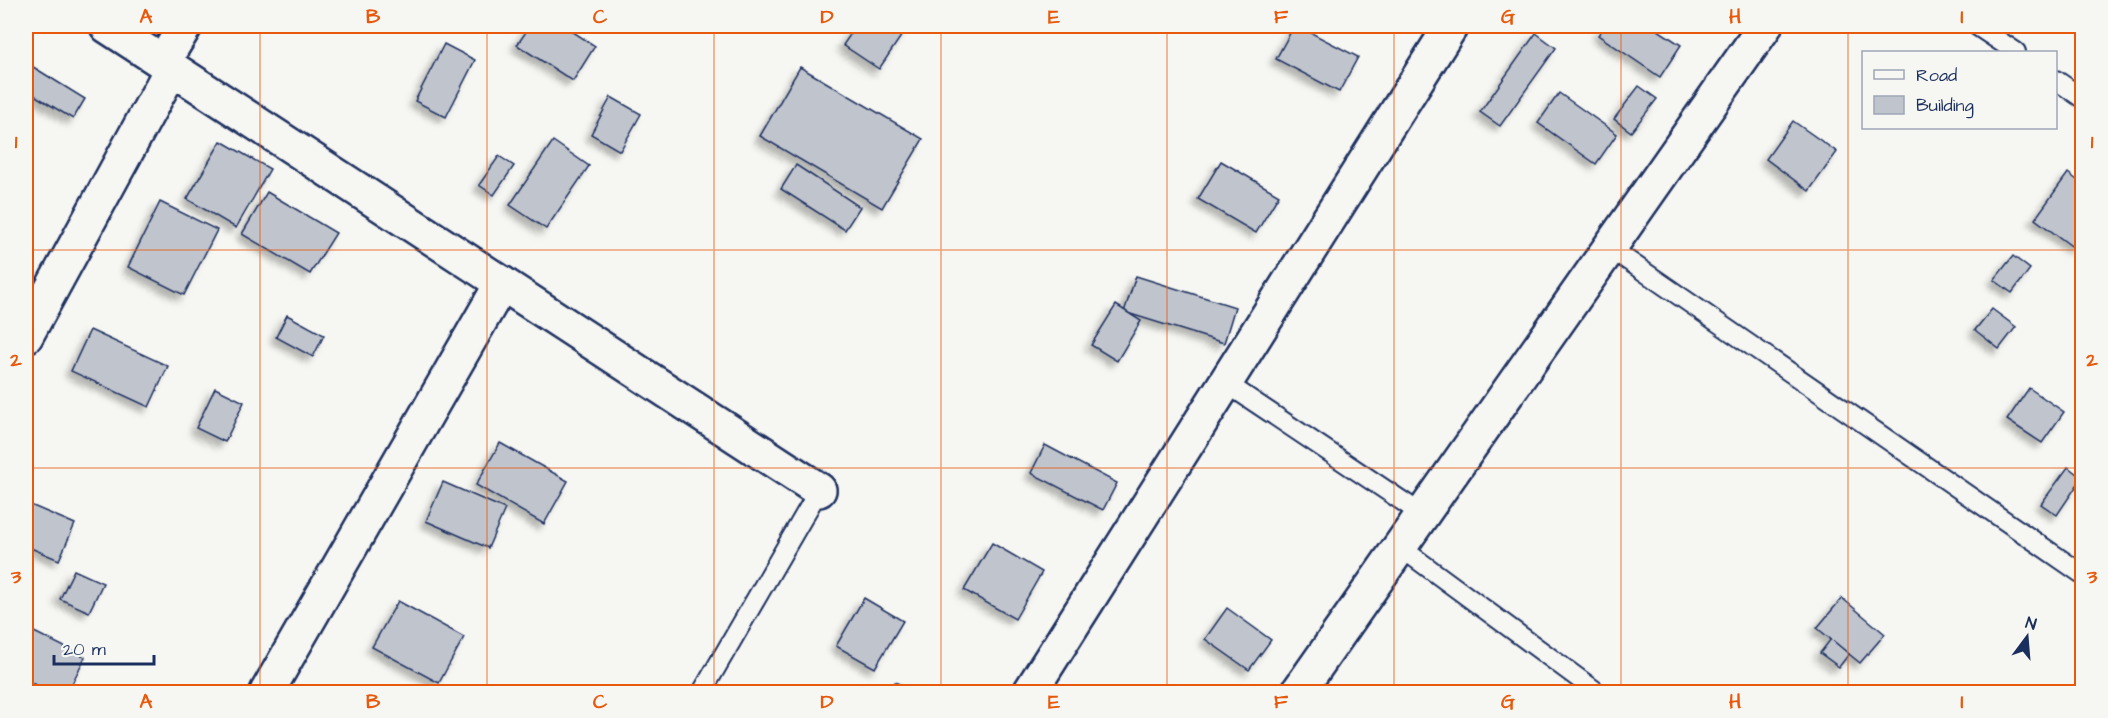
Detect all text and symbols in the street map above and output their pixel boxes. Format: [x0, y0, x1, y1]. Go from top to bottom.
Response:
text: A [140, 3, 153, 31]
text: B [366, 3, 381, 31]
text: C [593, 3, 608, 31]
text: D [821, 3, 834, 31]
text: E [1048, 3, 1060, 31]
text: F [1274, 3, 1289, 31]
text: G [1501, 3, 1515, 31]
text: H [1729, 3, 1741, 31]
text: I [1960, 3, 1964, 31]
legend [1862, 51, 2057, 129]
text: Road [1916, 63, 1957, 88]
text: Building [1916, 93, 1974, 119]
text: 1 [15, 128, 18, 156]
text: 1 [2091, 128, 2094, 156]
text: 2 [9, 346, 22, 374]
text: 2 [2085, 346, 2098, 374]
text: 3 [10, 563, 22, 591]
text: 3 [2086, 563, 2098, 591]
north arrow [1997, 607, 2057, 667]
text: N [2023, 612, 2039, 635]
scale bar [54, 628, 154, 666]
text: 20 m [63, 637, 106, 662]
text: A [140, 688, 153, 716]
text: B [366, 688, 381, 716]
text: C [593, 688, 608, 716]
text: D [821, 688, 834, 716]
text: E [1048, 688, 1060, 716]
text: F [1274, 688, 1289, 716]
text: G [1501, 688, 1515, 716]
text: H [1729, 688, 1741, 716]
text: I [1960, 688, 1964, 716]

